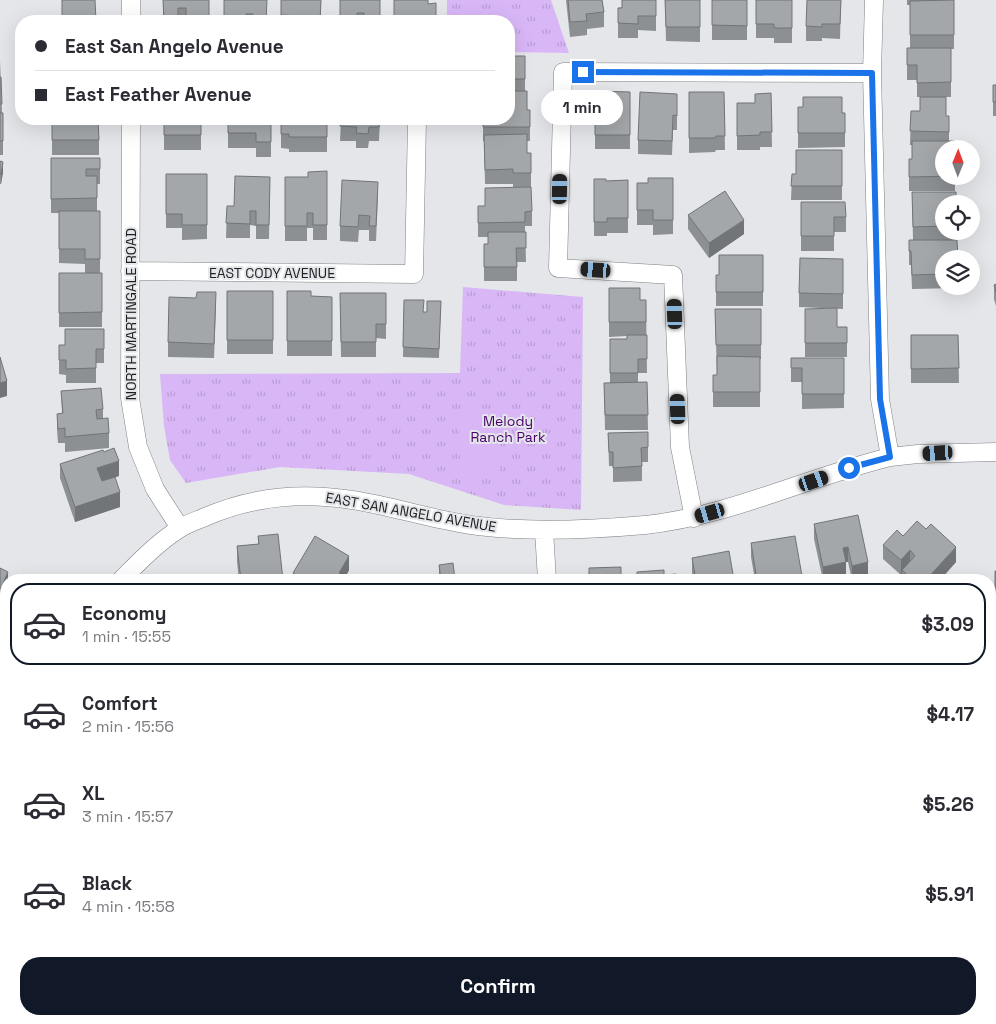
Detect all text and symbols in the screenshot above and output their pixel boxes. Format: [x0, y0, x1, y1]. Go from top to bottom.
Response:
text: East San Angelo Avenue [65, 34, 284, 59]
route end [572, 61, 594, 83]
text: East Feather Avenue [65, 82, 252, 107]
callout: 1 min [542, 90, 624, 124]
text: 1 min [562, 97, 602, 118]
north arrow [935, 140, 980, 185]
map controls [935, 140, 980, 295]
car [552, 174, 567, 204]
button: locate [935, 195, 980, 240]
street label: NORTH MARTINGALE ROAD [122, 228, 140, 400]
button: layers [935, 250, 980, 295]
car [580, 261, 611, 279]
street label: EAST CODY AVENUE [209, 264, 335, 282]
car [666, 299, 683, 329]
car [669, 394, 686, 424]
park label: Melody Ranch Park [470, 412, 546, 446]
car [922, 445, 953, 461]
route start [838, 457, 860, 479]
car [797, 469, 830, 493]
street label: EAST SAN ANGELO AVENUE [324, 488, 498, 536]
car [693, 502, 726, 524]
text: Economy [82, 601, 166, 626]
icon: car [22, 602, 67, 647]
text: $3.09 [921, 612, 974, 637]
text: 1 min · 15:55 [82, 626, 171, 647]
text: Comfort [82, 691, 158, 716]
icon: car [22, 692, 67, 737]
text: $4.17 [927, 702, 974, 727]
text: 2 min · 15:56 [82, 716, 174, 737]
text: XL [82, 781, 105, 806]
icon: car [22, 782, 67, 827]
text: $5.26 [922, 792, 974, 817]
text: 3 min · 15:57 [82, 806, 173, 827]
text: Black [82, 871, 132, 896]
icon: car [22, 872, 67, 917]
text: $5.91 [925, 882, 974, 907]
text: 4 min · 15:58 [82, 896, 175, 917]
button: Confirm [20, 957, 976, 1015]

